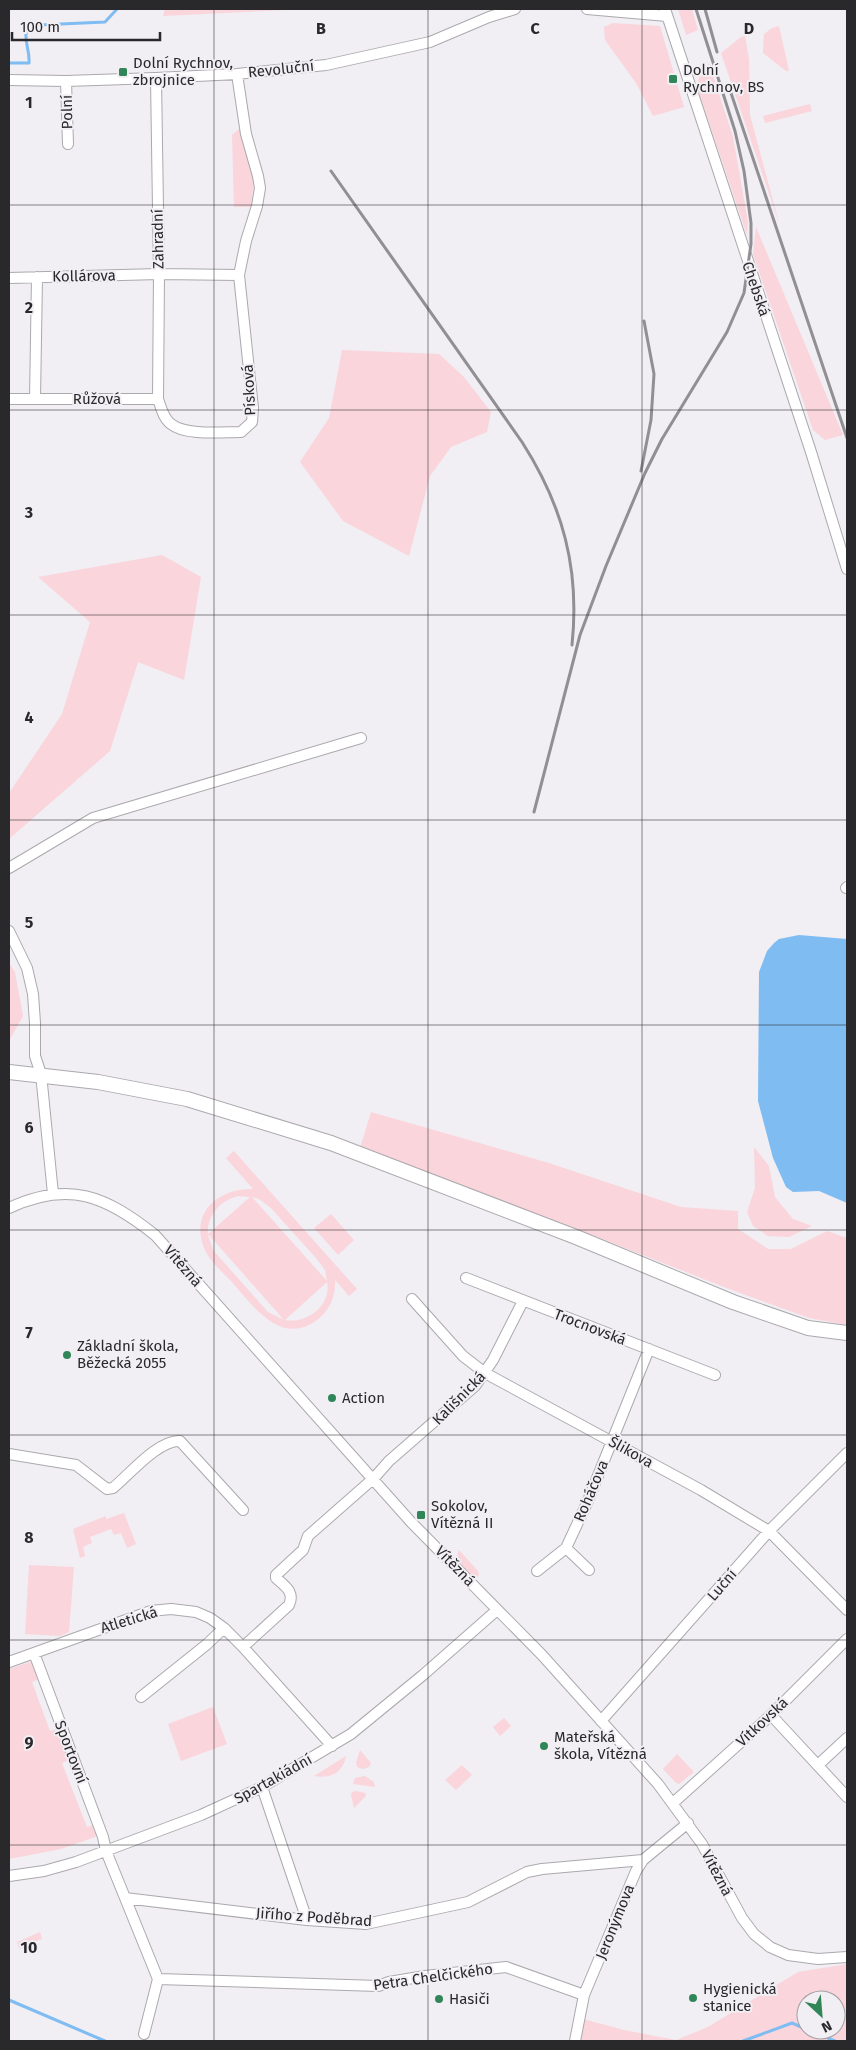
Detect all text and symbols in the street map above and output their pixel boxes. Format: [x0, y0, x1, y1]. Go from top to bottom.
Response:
scale bar [12, 10, 160, 42]
text: 100 m [20, 18, 60, 36]
text: B [316, 19, 326, 38]
text: C [530, 19, 540, 38]
text: D [744, 19, 754, 38]
place label: Dolní Rychnov, zbrojnice [133, 54, 233, 89]
street label: Revoluční [247, 57, 315, 81]
place label: Dolní Rychnov, BS [683, 61, 764, 96]
marker: Dolní Rychnov, zbrojnice [117, 66, 129, 78]
marker: Dolní Rychnov, BS [667, 73, 679, 85]
text: 1 [25, 93, 33, 112]
street label: Polní [58, 95, 76, 129]
street label: Zahradní [148, 209, 168, 269]
street label: Chebská [738, 259, 774, 319]
street label: Kollárova [52, 266, 116, 286]
text: 2 [25, 298, 33, 317]
street label: Písková [239, 364, 259, 416]
street label: Růžová [73, 390, 121, 408]
text: 3 [24, 503, 33, 522]
text: 4 [24, 708, 34, 727]
text: 5 [25, 913, 34, 932]
text: 6 [24, 1118, 34, 1137]
street label: Vítězná [160, 1241, 206, 1291]
street label: Trocnovská [551, 1305, 629, 1349]
text: 7 [25, 1323, 33, 1342]
place label: Základní škola, Běžecká 2055 [77, 1337, 178, 1372]
marker: Základní škola, Běžecká 2055 [61, 1349, 73, 1361]
street label: Kališnická [429, 1368, 489, 1428]
place label: Action [342, 1389, 385, 1407]
marker: Action [326, 1392, 338, 1404]
street label: Šlikova [605, 1432, 657, 1472]
street label: Roháčova [570, 1457, 612, 1525]
place label: Sokolov, Vítězná II [431, 1497, 493, 1532]
marker: Sokolov, Vítězná II [415, 1509, 427, 1521]
text: 8 [24, 1528, 34, 1547]
street label: Vítězná [431, 1542, 479, 1590]
street label: Luční [703, 1565, 741, 1605]
street label: Atletická [98, 1603, 160, 1637]
street label: Vítkovská [732, 1693, 792, 1751]
street label: Sportovní [51, 1718, 91, 1786]
place label: Mateřská škola, Vítězná [554, 1728, 647, 1763]
text: 9 [25, 1733, 34, 1752]
marker: Mateřská škola, Vítězná [538, 1740, 550, 1752]
street label: Spartakiádní [231, 1750, 315, 1808]
street label: Vítězná [697, 1847, 737, 1899]
street label: Jeronýmova [592, 1882, 638, 1962]
street label: Jiřího z Poděbrad [255, 1904, 373, 1930]
text: 10 [21, 1938, 37, 1957]
street label: Petra Chelčického [372, 1960, 494, 1994]
place label: Hygienická stanice [703, 1980, 777, 2015]
place label: Hasiči [449, 1990, 490, 2008]
north arrow [796, 1990, 846, 2040]
marker: Hygienická stanice [687, 1992, 699, 2004]
marker: Hasiči [433, 1993, 445, 2005]
text: N [819, 2017, 834, 2036]

